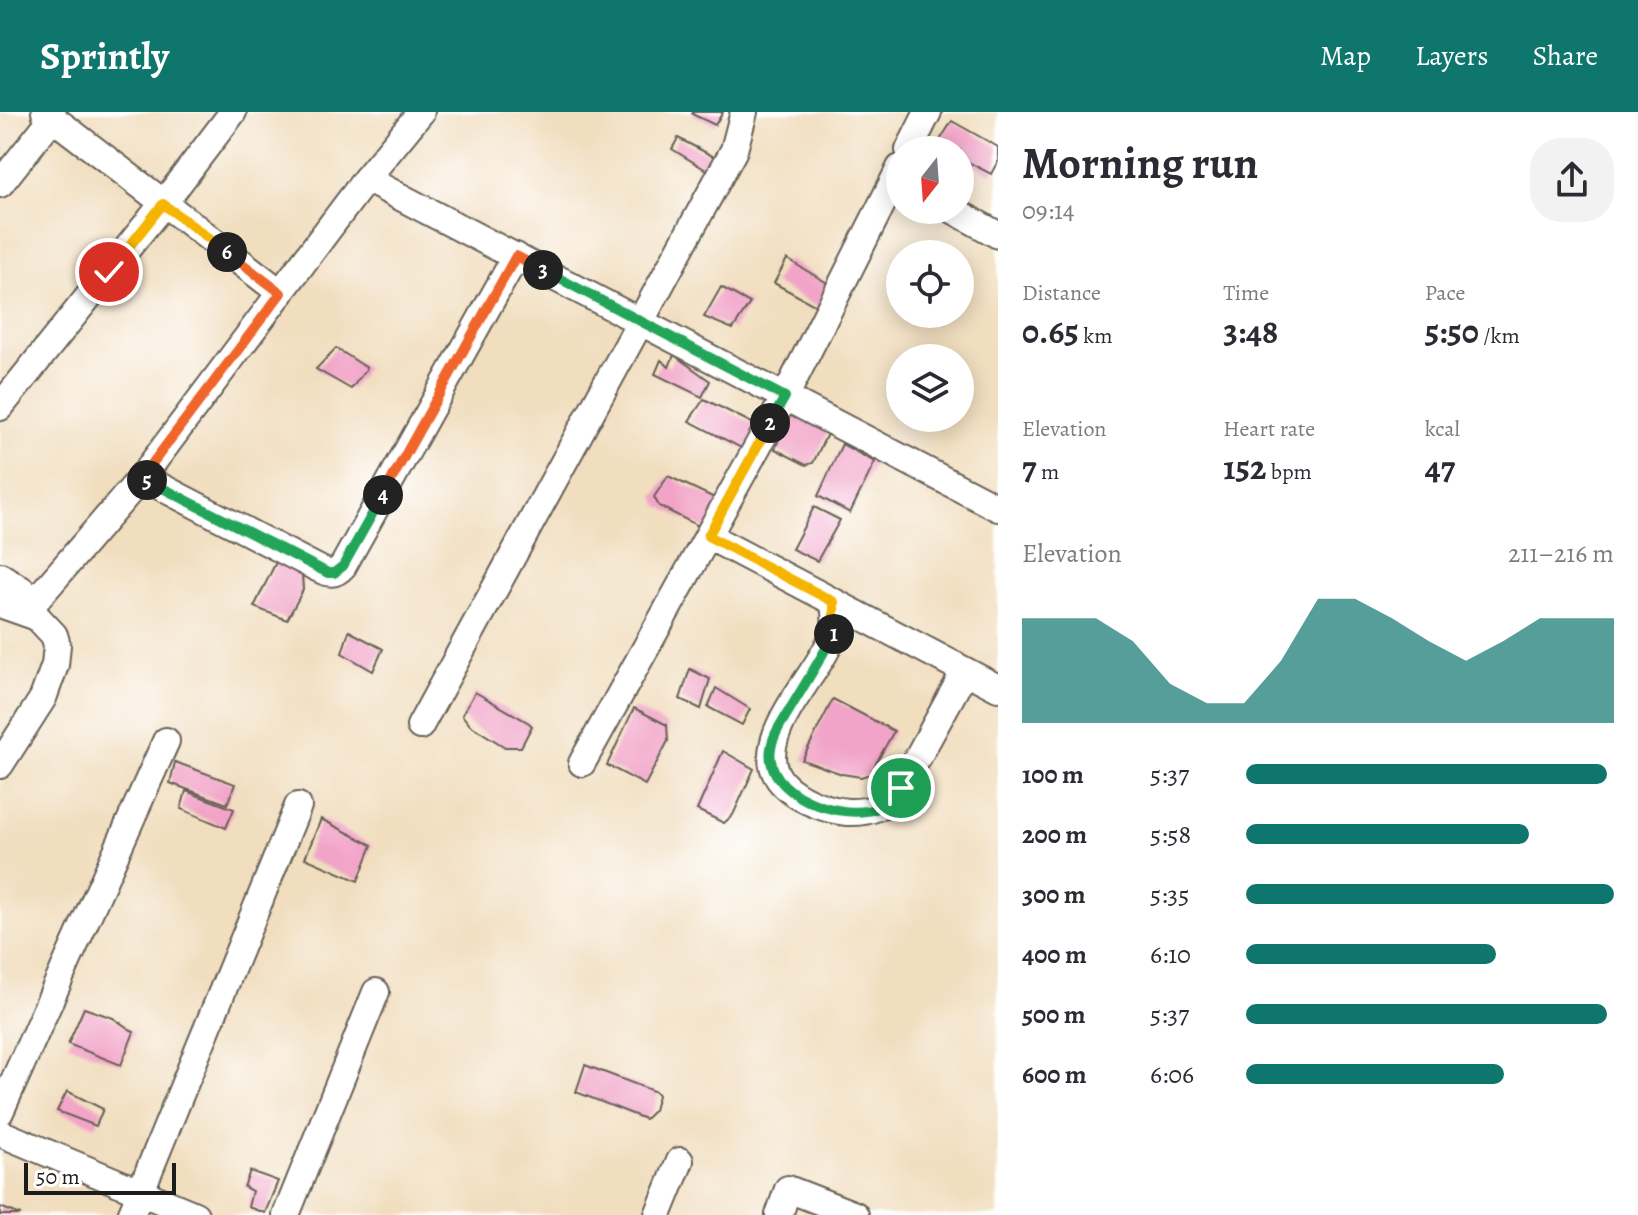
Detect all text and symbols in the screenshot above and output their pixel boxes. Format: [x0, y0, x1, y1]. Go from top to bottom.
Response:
text: Sprintly [40, 30, 169, 82]
text: Map [1320, 37, 1371, 75]
text: Layers [1415, 37, 1488, 75]
text: Share [1532, 37, 1598, 75]
text: Morning run [1022, 133, 1258, 193]
north arrow [886, 136, 974, 224]
map controls [886, 136, 974, 432]
button: share [1530, 138, 1614, 222]
text: 09:14 [1022, 193, 1075, 228]
pin: 6 [207, 232, 247, 272]
text: 6 [222, 237, 232, 267]
pin [75, 238, 143, 306]
button: locate [886, 240, 974, 328]
icon: check [87, 250, 131, 294]
pin: 3 [523, 250, 563, 290]
text: 3 [538, 255, 548, 285]
text: Distance [1022, 278, 1101, 308]
text: Time [1223, 278, 1269, 308]
text: Pace [1425, 278, 1465, 308]
text: 0.65 [1022, 308, 1079, 355]
text: 3:48 [1223, 308, 1278, 355]
text: 5:50 [1425, 308, 1479, 355]
text: km [1079, 321, 1112, 351]
text: /km [1479, 321, 1520, 351]
button: layers [886, 344, 974, 432]
pin: 2 [750, 403, 790, 443]
text: 2 [765, 408, 775, 438]
text: Elevation [1022, 414, 1106, 444]
text: Heart rate [1223, 414, 1315, 444]
text: kcal [1425, 414, 1460, 444]
text: 7 [1022, 444, 1037, 491]
text: 152 [1223, 444, 1266, 491]
text: 47 [1425, 444, 1455, 491]
text: m [1037, 457, 1059, 487]
text: bpm [1266, 457, 1312, 487]
pin: 5 [127, 460, 167, 500]
text: 5 [142, 465, 152, 495]
pin: 4 [363, 475, 403, 515]
text: 4 [378, 480, 388, 510]
text: Elevation [1022, 536, 1122, 571]
text: 211–216 m [1508, 536, 1614, 571]
pin: 1 [814, 614, 854, 654]
text: 1 [830, 619, 838, 649]
pin [867, 754, 935, 822]
text: 100 m [1022, 757, 1084, 792]
text: 5:37 [1150, 757, 1189, 792]
icon: arrive [879, 766, 923, 810]
text: 200 m [1022, 817, 1087, 852]
text: 5:58 [1150, 817, 1191, 852]
text: 300 m [1022, 877, 1086, 912]
text: 5:35 [1150, 877, 1189, 912]
text: 400 m [1022, 937, 1087, 972]
text: 6:10 [1150, 937, 1191, 972]
text: 500 m [1022, 997, 1086, 1032]
text: 5:37 [1150, 997, 1189, 1032]
text: 600 m [1022, 1057, 1087, 1092]
text: 6:06 [1150, 1057, 1194, 1092]
scale bar [24, 1159, 176, 1195]
text: 50 m [36, 1162, 80, 1192]

